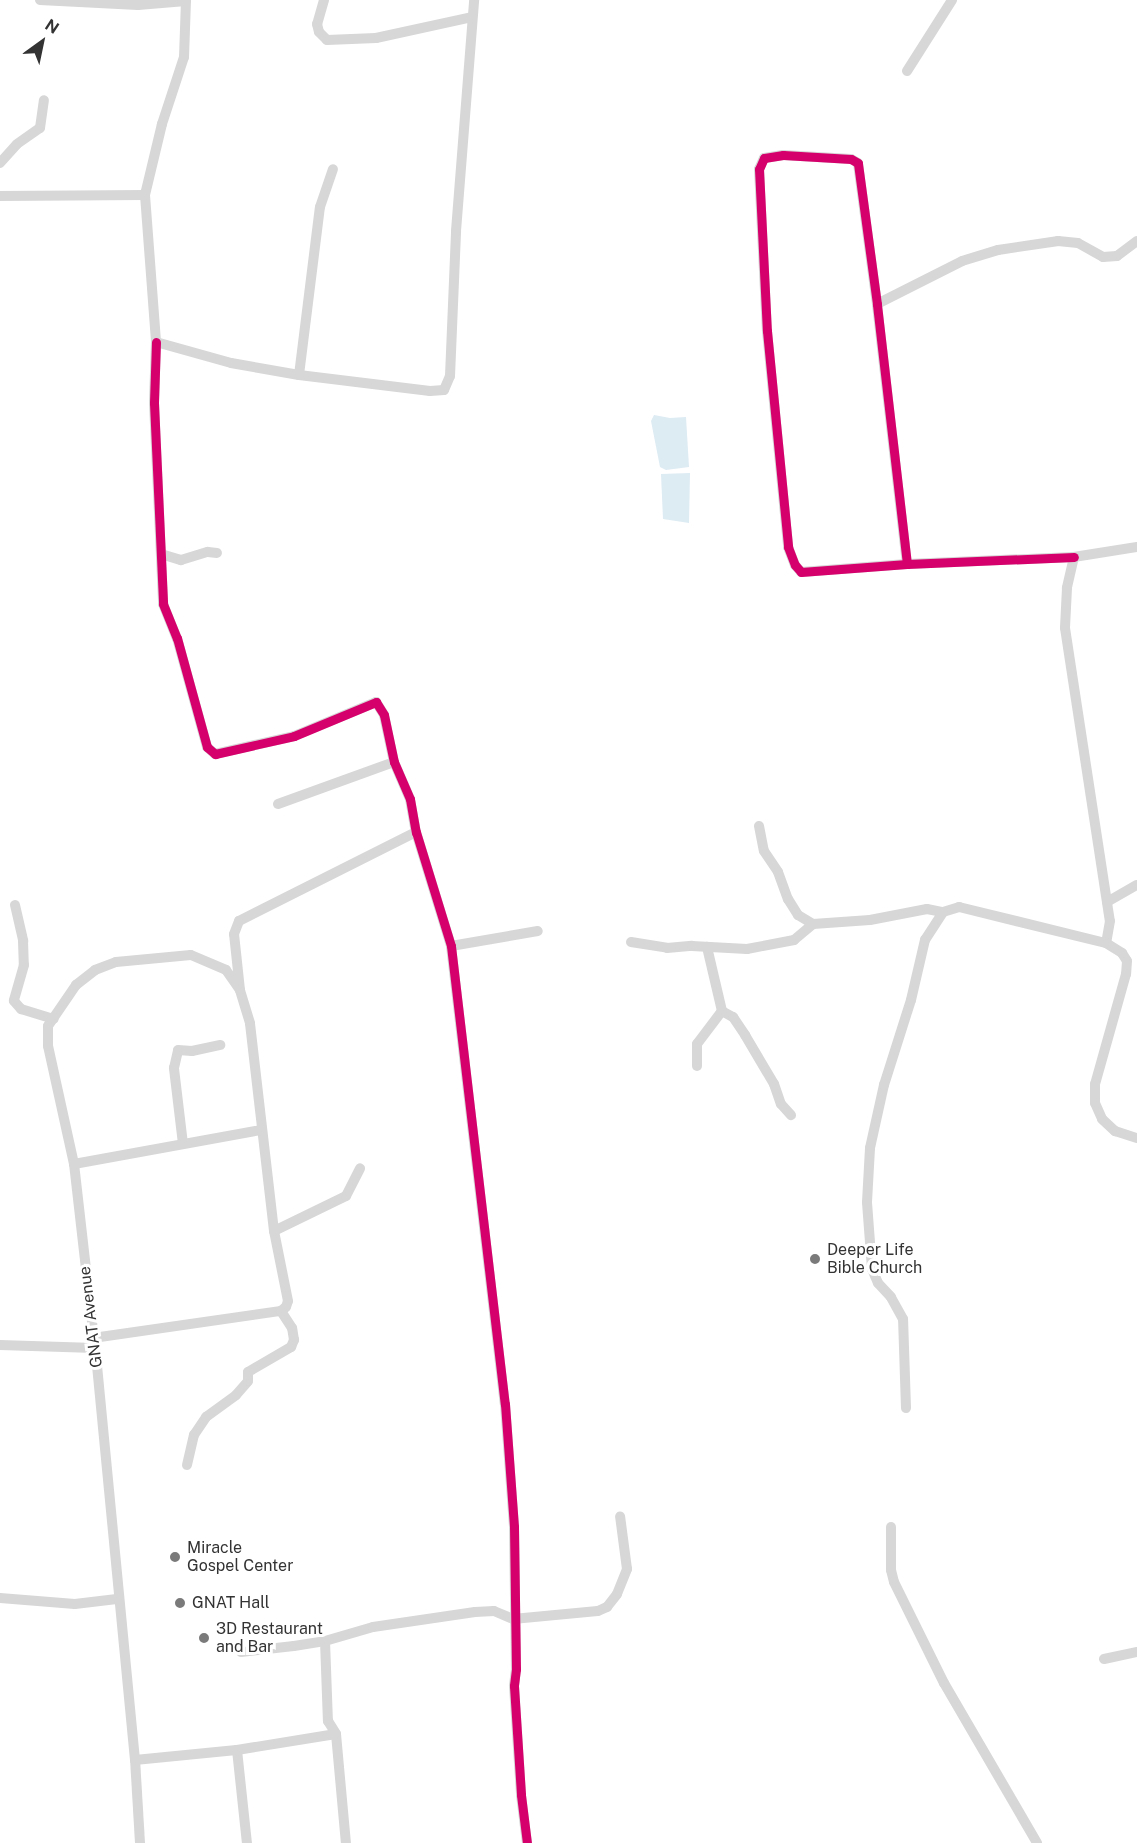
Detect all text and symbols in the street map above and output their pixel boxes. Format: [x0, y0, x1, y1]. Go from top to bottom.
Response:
north arrow [12, 12, 72, 72]
text: N [42, 15, 62, 38]
place label: Deeper Life Bible Church [827, 1240, 922, 1278]
marker: Deeper Life Bible Church [808, 1252, 822, 1266]
street label: GNAT Avenue [75, 1265, 107, 1369]
place label: Miracle Gospel Center [187, 1538, 293, 1576]
marker: Miracle Gospel Center [168, 1550, 182, 1564]
place label: GNAT Hall [192, 1593, 270, 1613]
marker: GNAT Hall [173, 1596, 187, 1610]
place label: 3D Restaurant and Bar [216, 1619, 323, 1657]
marker: 3D Restaurant and Bar [197, 1631, 211, 1645]

